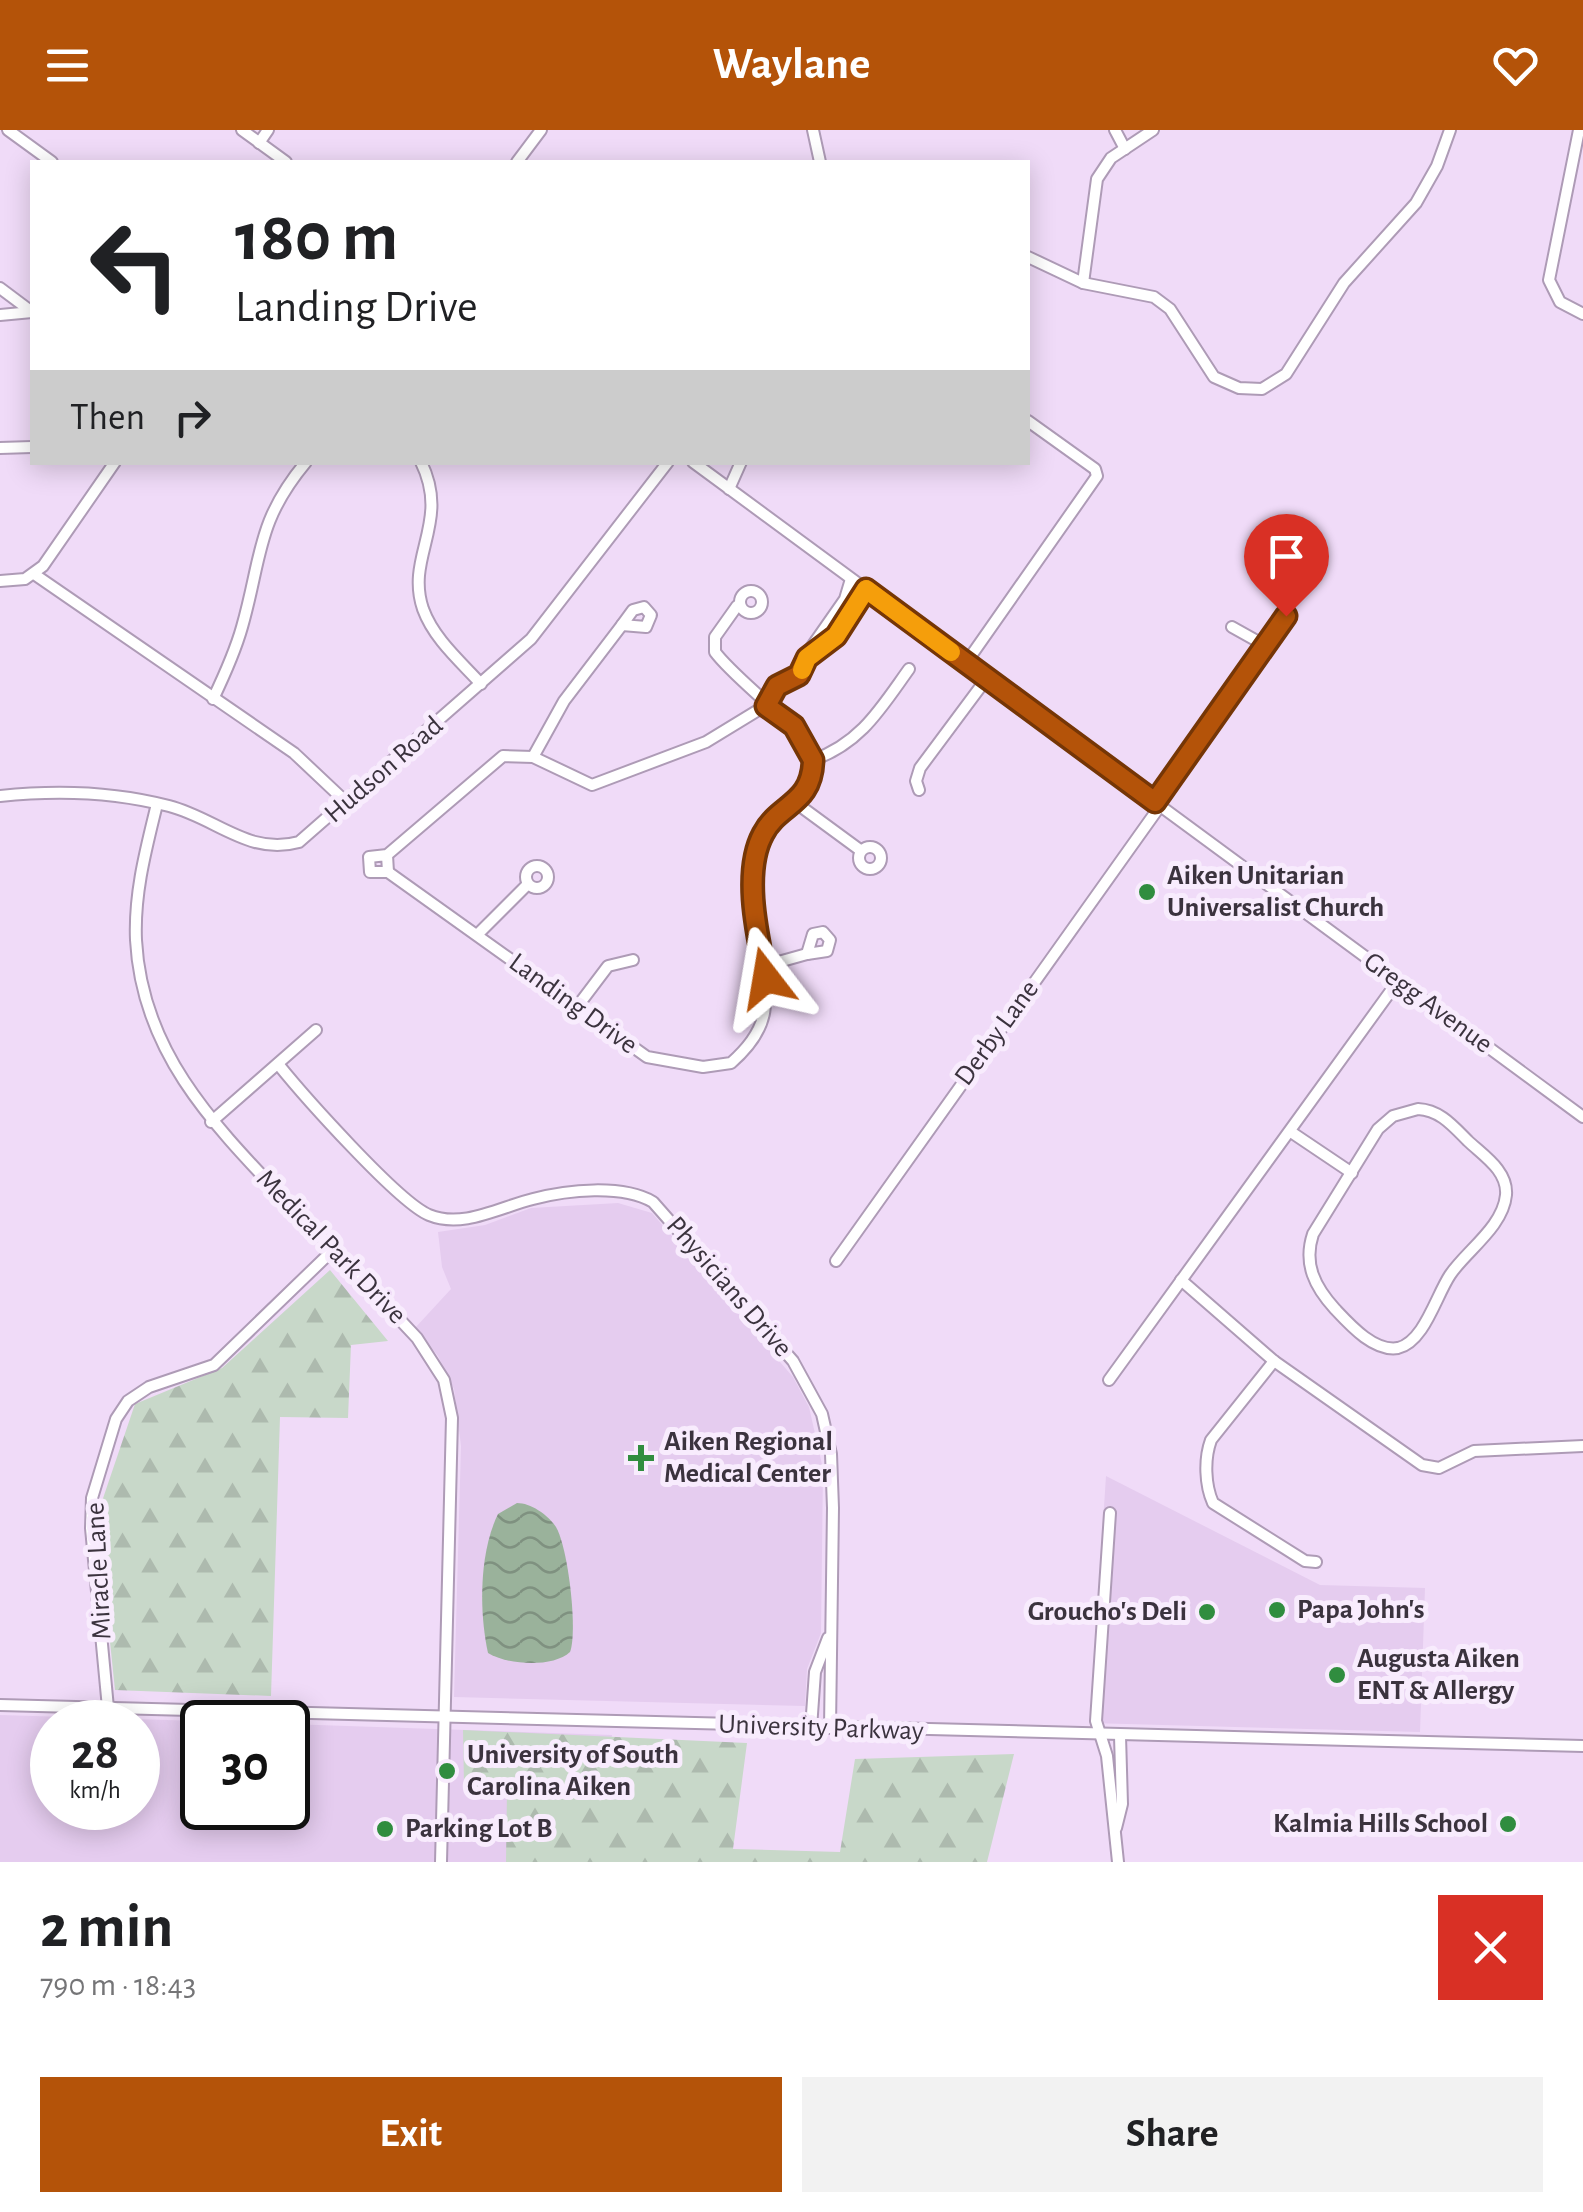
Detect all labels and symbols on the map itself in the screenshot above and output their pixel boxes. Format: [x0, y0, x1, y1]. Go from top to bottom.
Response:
pin [1244, 514, 1329, 617]
street label: Hudson Road [320, 711, 448, 829]
place label: Aiken Unitarian Universalist Church [1167, 862, 1384, 922]
marker: Aiken Unitarian Universalist Church [1136, 881, 1158, 903]
position arrow [714, 926, 818, 1030]
street label: Gregg Avenue [1359, 947, 1497, 1059]
street label: Landing Drive [504, 948, 642, 1060]
street label: Derby Lane [950, 975, 1044, 1091]
street label: Medical Park Drive [251, 1165, 411, 1329]
street label: Physicians Drive [661, 1212, 797, 1362]
place label: Aiken Regional Medical Center [664, 1428, 833, 1488]
marker: Aiken Regional Medical Center [628, 1445, 654, 1471]
street label: Miracle Lane [81, 1502, 117, 1640]
place label: Papa John's [1297, 1596, 1425, 1624]
place label: Groucho's Deli [1028, 1598, 1187, 1626]
marker: Papa John's [1266, 1599, 1288, 1621]
marker: Groucho's Deli [1196, 1601, 1218, 1623]
place label: Augusta Aiken ENT & Allergy [1357, 1645, 1520, 1705]
marker: Augusta Aiken ENT & Allergy [1326, 1664, 1348, 1686]
speed limit sign: 30 [180, 1700, 310, 1830]
street label: University Parkway [718, 1710, 924, 1746]
place label: University of South Carolina Aiken [467, 1741, 679, 1801]
marker: University of South Carolina Aiken [436, 1760, 458, 1782]
place label: Kalmia Hills School [1273, 1810, 1488, 1838]
marker: Kalmia Hills School [1497, 1813, 1519, 1835]
place label: Parking Lot B [405, 1815, 553, 1843]
marker: Parking Lot B [374, 1818, 396, 1840]

